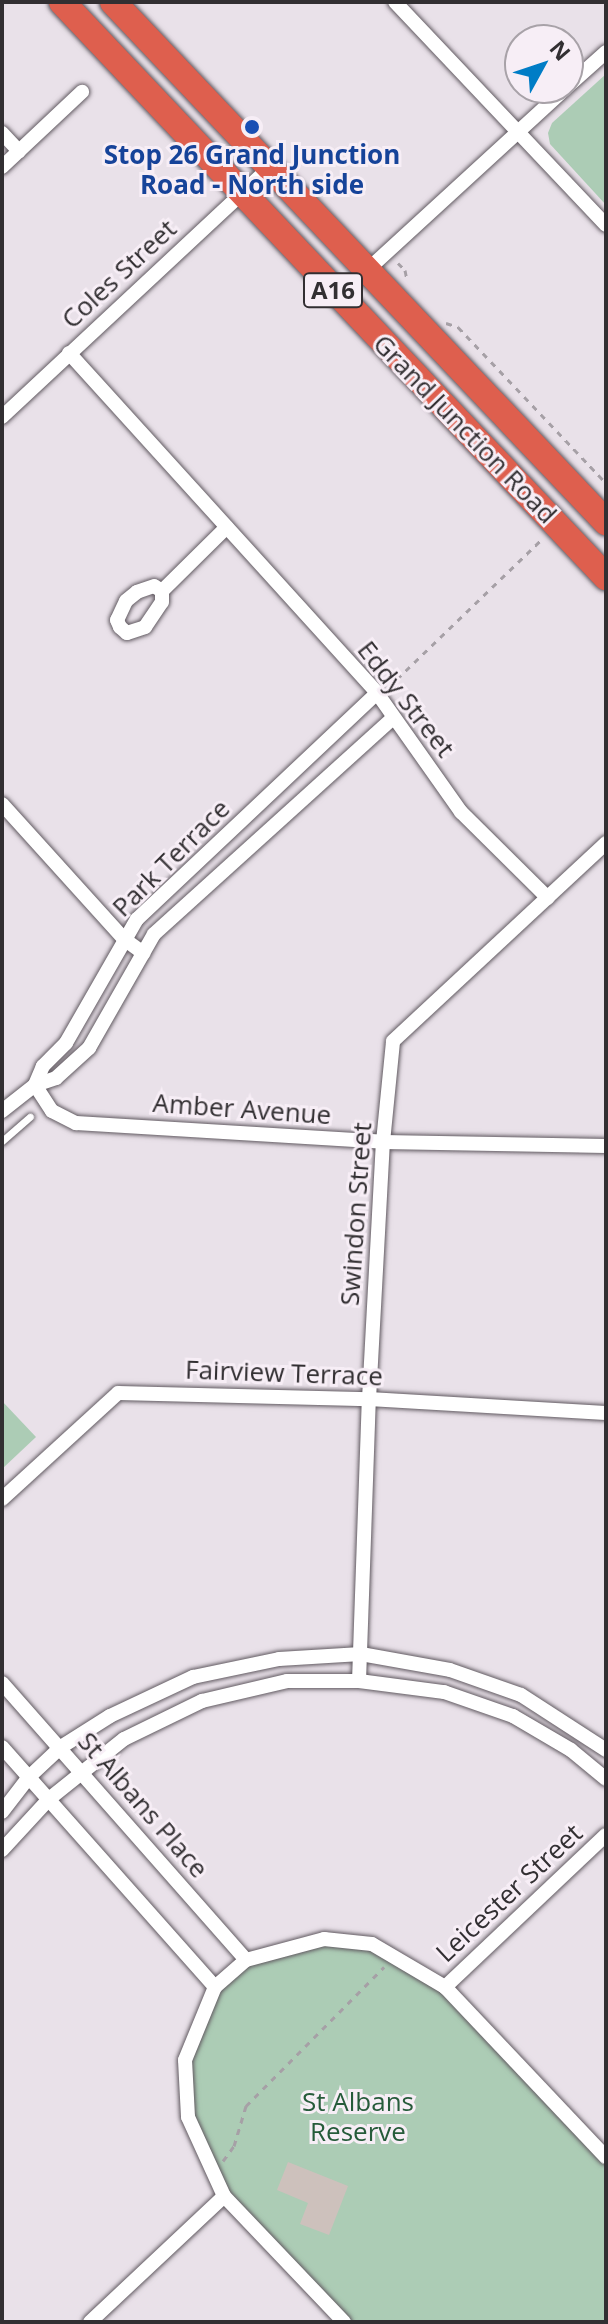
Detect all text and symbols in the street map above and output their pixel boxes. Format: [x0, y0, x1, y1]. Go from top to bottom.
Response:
north arrow [504, 24, 584, 104]
text: N [544, 33, 578, 66]
marker: Stop 26 Grand Junction Road - North side [243, 118, 261, 136]
place label: Stop 26 Grand Junction Road - North side [104, 139, 400, 200]
street label: Coles Street [55, 213, 183, 335]
road number: A16 [301, 270, 365, 310]
street label: Grand Junction Road [367, 328, 563, 530]
street label: Eddy Street [351, 635, 461, 763]
street label: Park Terrace [106, 793, 236, 923]
street label: Amber Avenue [152, 1087, 332, 1131]
street label: Swindon Street [334, 1121, 378, 1307]
street label: Fairview Terrace [185, 1354, 383, 1392]
street label: St Albans Place [71, 1726, 215, 1884]
street label: Leicester Street [430, 1817, 588, 1969]
park label: St Albans Reserve [302, 2086, 414, 2148]

